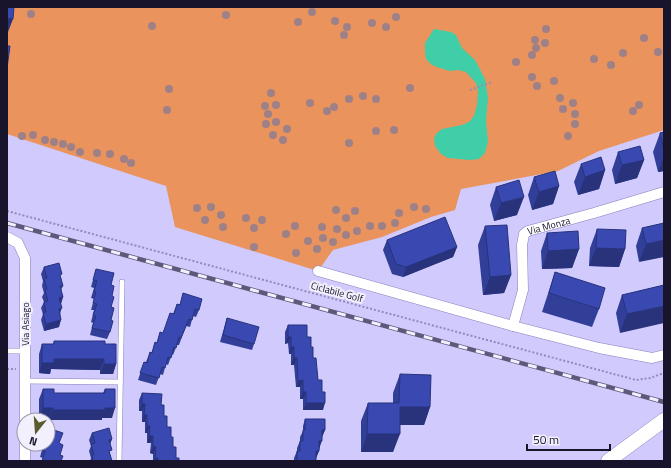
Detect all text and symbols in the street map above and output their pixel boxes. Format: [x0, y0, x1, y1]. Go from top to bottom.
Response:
street label: Via Monza [526, 212, 572, 238]
street label: Ciclabile Golf [309, 278, 365, 306]
street label: Via Asiago [18, 302, 33, 346]
north arrow [16, 412, 56, 452]
scale bar [527, 426, 610, 452]
text: 50 m [533, 430, 559, 449]
text: N [27, 433, 39, 450]

